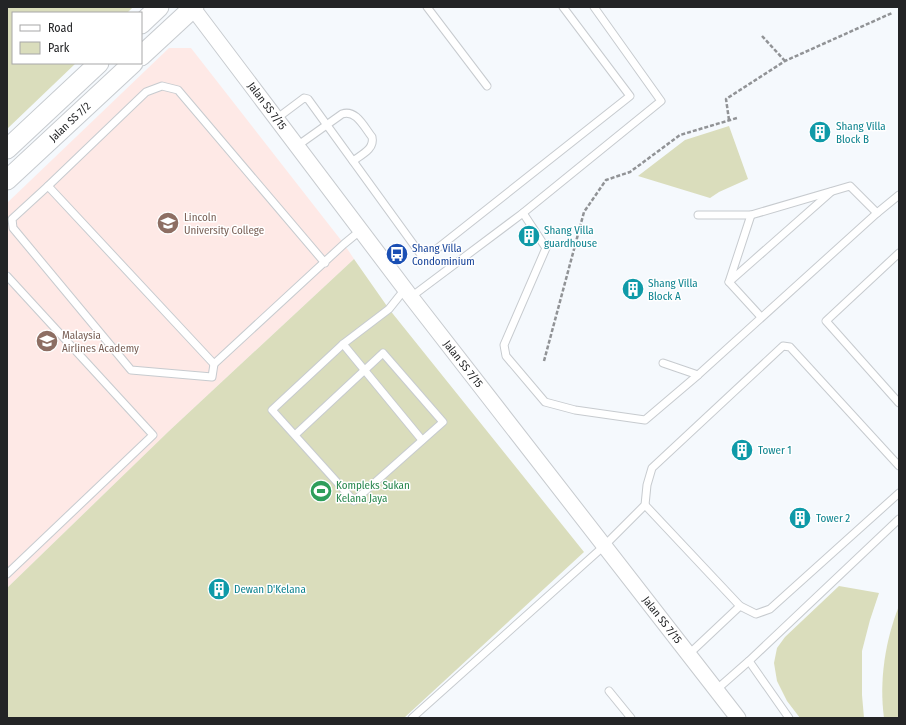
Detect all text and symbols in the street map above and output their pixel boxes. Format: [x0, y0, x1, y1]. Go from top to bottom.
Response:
legend [12, 12, 142, 64]
text: Road [48, 21, 73, 35]
text: Park [48, 41, 70, 55]
street label: Jalan SS 7/15 [245, 80, 289, 132]
street label: Jalan SS 7/2 [47, 99, 93, 144]
building icon: Shang Villa Block B [807, 119, 833, 145]
place label: Shang Villa Block B [836, 120, 886, 146]
school or university icon: Lincoln University College [155, 210, 181, 236]
place label: Lincoln University College [184, 211, 264, 237]
building icon: Shang Villa guardhouse [516, 223, 542, 249]
place label: Shang Villa guardhouse [544, 224, 597, 250]
bus stop icon: Shang Villa Condominium [384, 241, 410, 267]
place label: Shang Villa Condominium [412, 242, 475, 268]
building icon: Shang Villa Block A [620, 276, 646, 302]
place label: Shang Villa Block A [648, 277, 698, 303]
school or university icon: Malaysia Airlines Academy [34, 328, 60, 354]
place label: Malaysia Airlines Academy [62, 329, 139, 355]
street label: Jalan SS 7/15 [441, 338, 485, 390]
building icon: Tower 1 [729, 437, 755, 463]
place label: Tower 1 [758, 444, 792, 457]
sports icon: Kompleks Sukan Kelana Jaya [308, 478, 334, 504]
place label: Kompleks Sukan Kelana Jaya [336, 479, 410, 505]
building icon: Tower 2 [787, 505, 813, 531]
place label: Tower 2 [816, 512, 850, 525]
building icon: Dewan D'Kelana [206, 576, 232, 602]
place label: Dewan D'Kelana [234, 583, 306, 596]
street label: Jalan SS 7/15 [640, 594, 684, 646]

